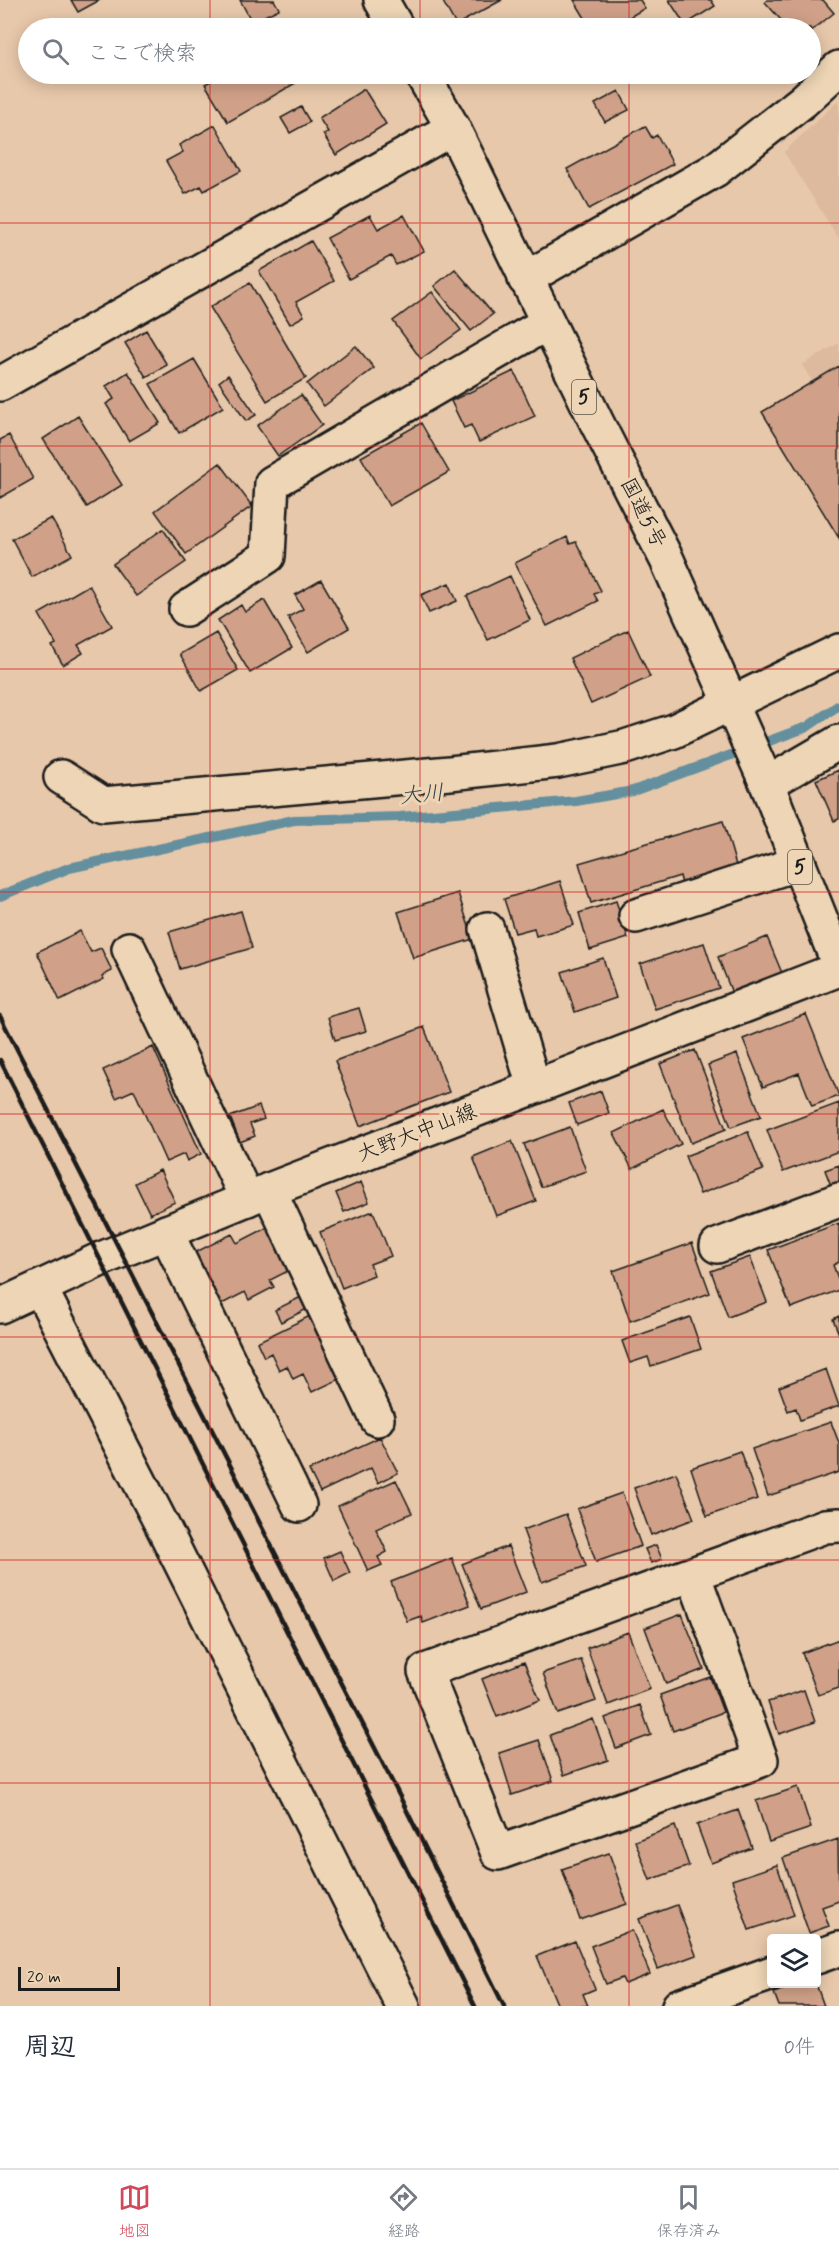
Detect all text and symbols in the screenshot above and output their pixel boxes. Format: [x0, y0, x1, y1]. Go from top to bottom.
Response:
search box [18, 18, 821, 84]
icon: search [39, 35, 72, 68]
text: ここで検索 [87, 40, 197, 68]
road number: 5 [572, 380, 596, 414]
street label: 国道5号 [613, 473, 673, 553]
water label: 大川 [399, 779, 445, 811]
road number: 5 [788, 850, 812, 884]
street label: 大野大中山線 [353, 1097, 481, 1169]
map controls [767, 1934, 821, 1988]
button: layers [767, 1934, 821, 1988]
scale bar [18, 1964, 120, 1992]
text: 20 m [27, 1967, 61, 1988]
text: 周辺 [24, 2031, 76, 2065]
text: 0件 [784, 2034, 815, 2061]
tab: 地図 [118, 2181, 151, 2242]
tab: 経路 [387, 2181, 420, 2242]
tab: 保存済み [657, 2181, 721, 2242]

